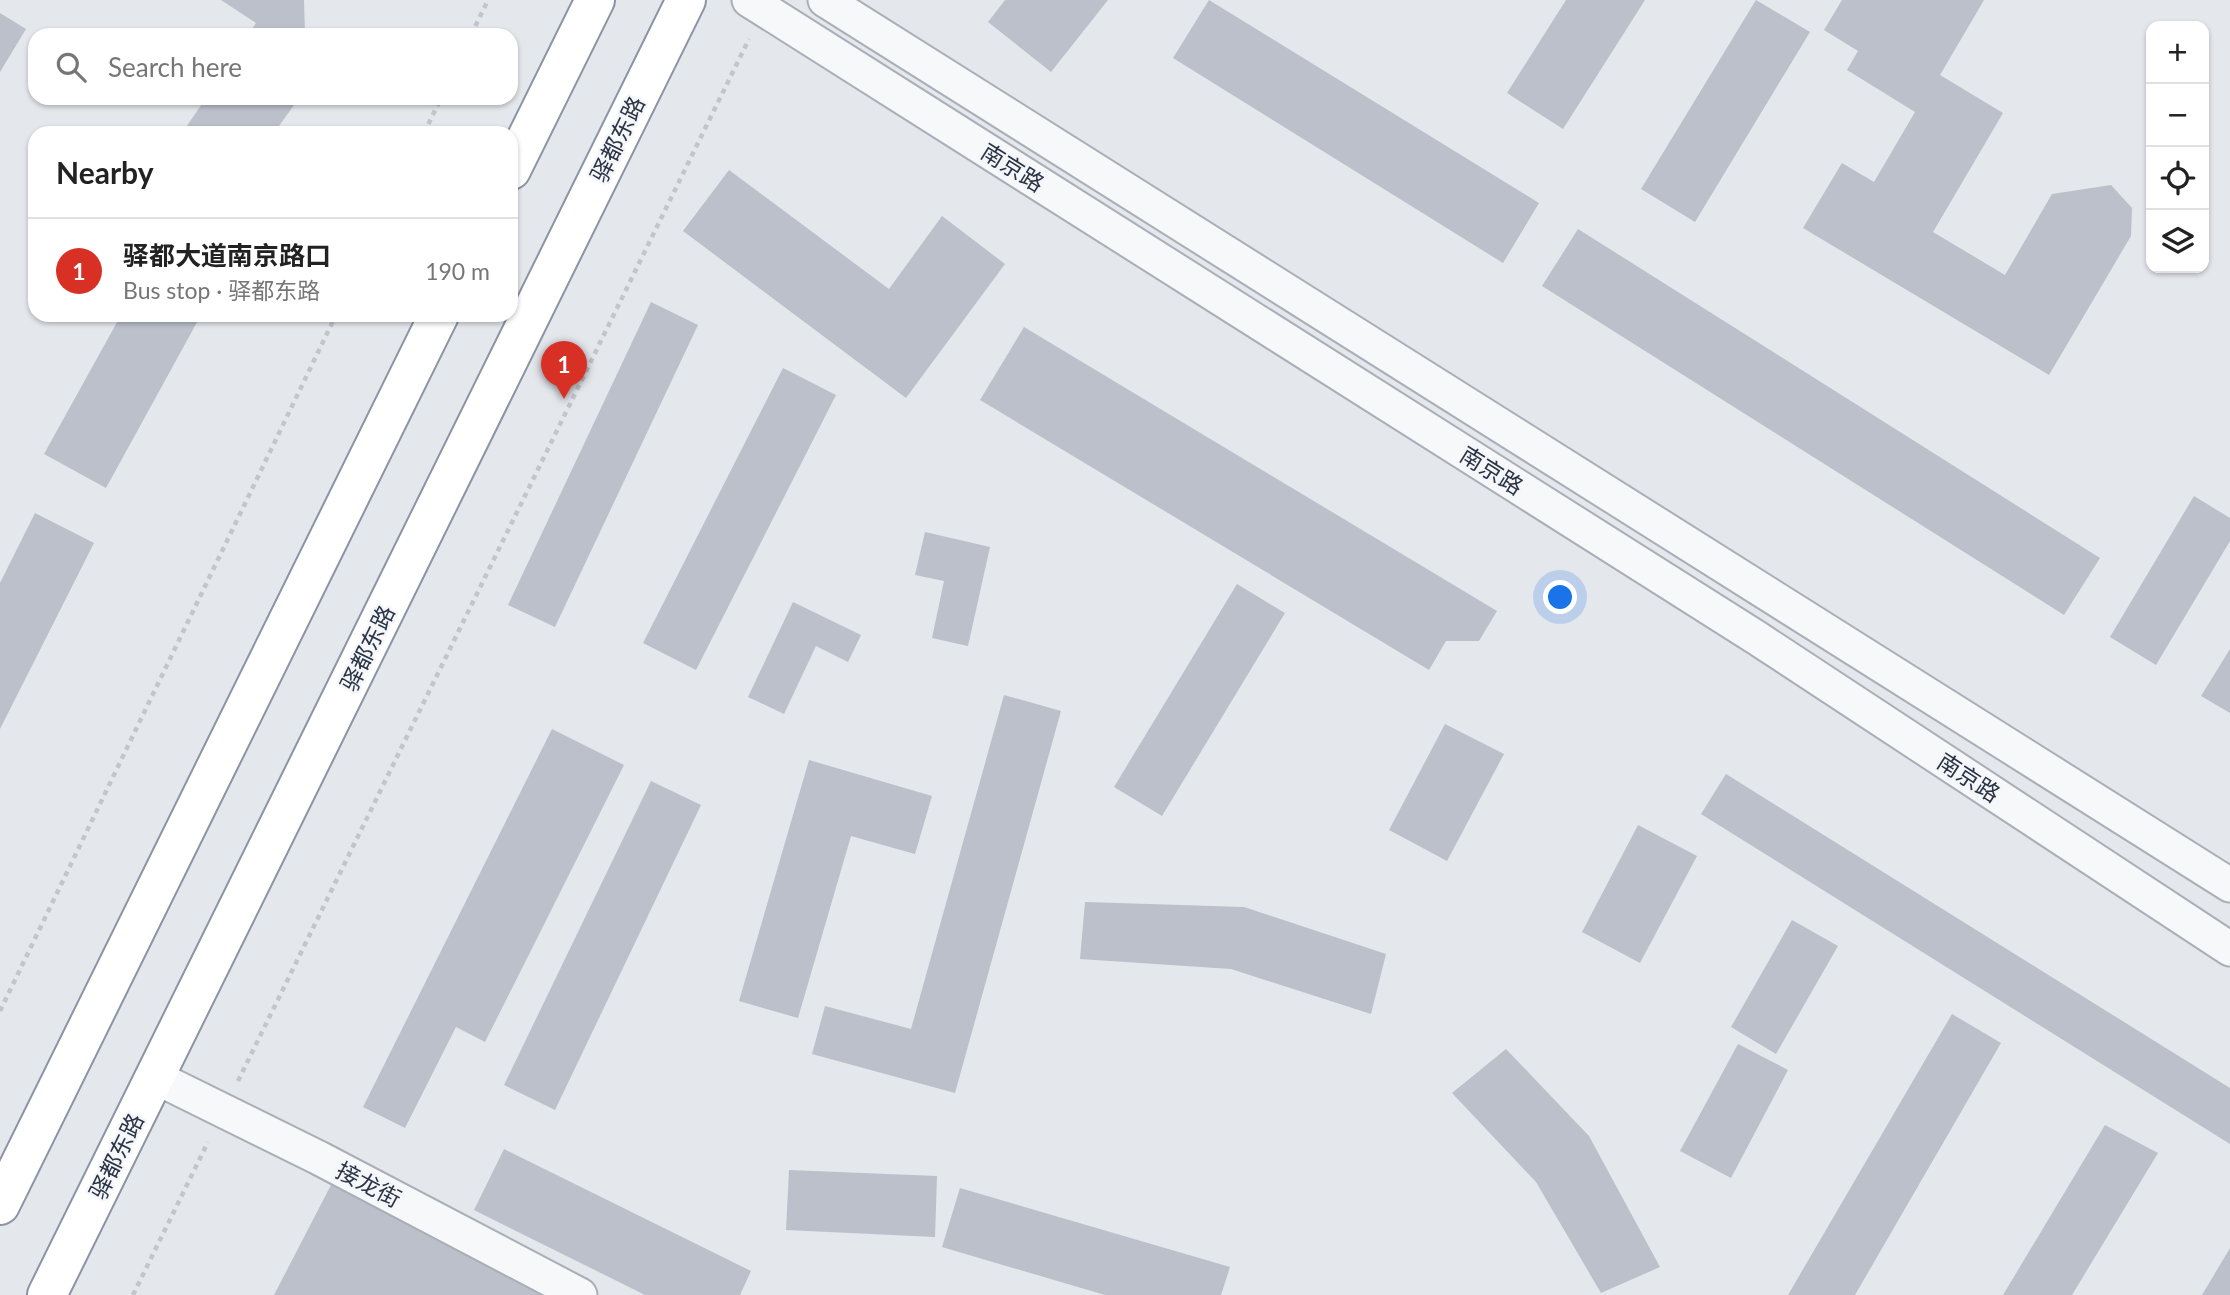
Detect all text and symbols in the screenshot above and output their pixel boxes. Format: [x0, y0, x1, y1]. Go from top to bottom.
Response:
map controls [2146, 21, 2209, 273]
button: + [2146, 21, 2209, 84]
search box [28, 28, 518, 105]
icon: search [52, 48, 90, 86]
text: Search here [108, 51, 242, 83]
button: − [2146, 84, 2209, 147]
street label: 驿都东路 [584, 92, 650, 186]
street label: 南京路 [976, 137, 1050, 197]
button: locate [2146, 147, 2209, 210]
text: Nearby [56, 154, 154, 190]
button: layers [2146, 210, 2209, 273]
text: 驿都大道南京路口 [123, 239, 331, 271]
text: 1 [72, 257, 86, 285]
text: 190 m [425, 257, 490, 285]
text: Bus stop · 驿都东路 [123, 276, 320, 304]
pin: 1 [541, 341, 587, 399]
street label: 南京路 [1455, 440, 1529, 500]
your location [1543, 580, 1577, 614]
street label: 驿都东路 [334, 601, 400, 695]
street label: 南京路 [1932, 746, 2006, 808]
street label: 驿都东路 [83, 1109, 149, 1203]
street label: 接龙街 [332, 1155, 406, 1213]

